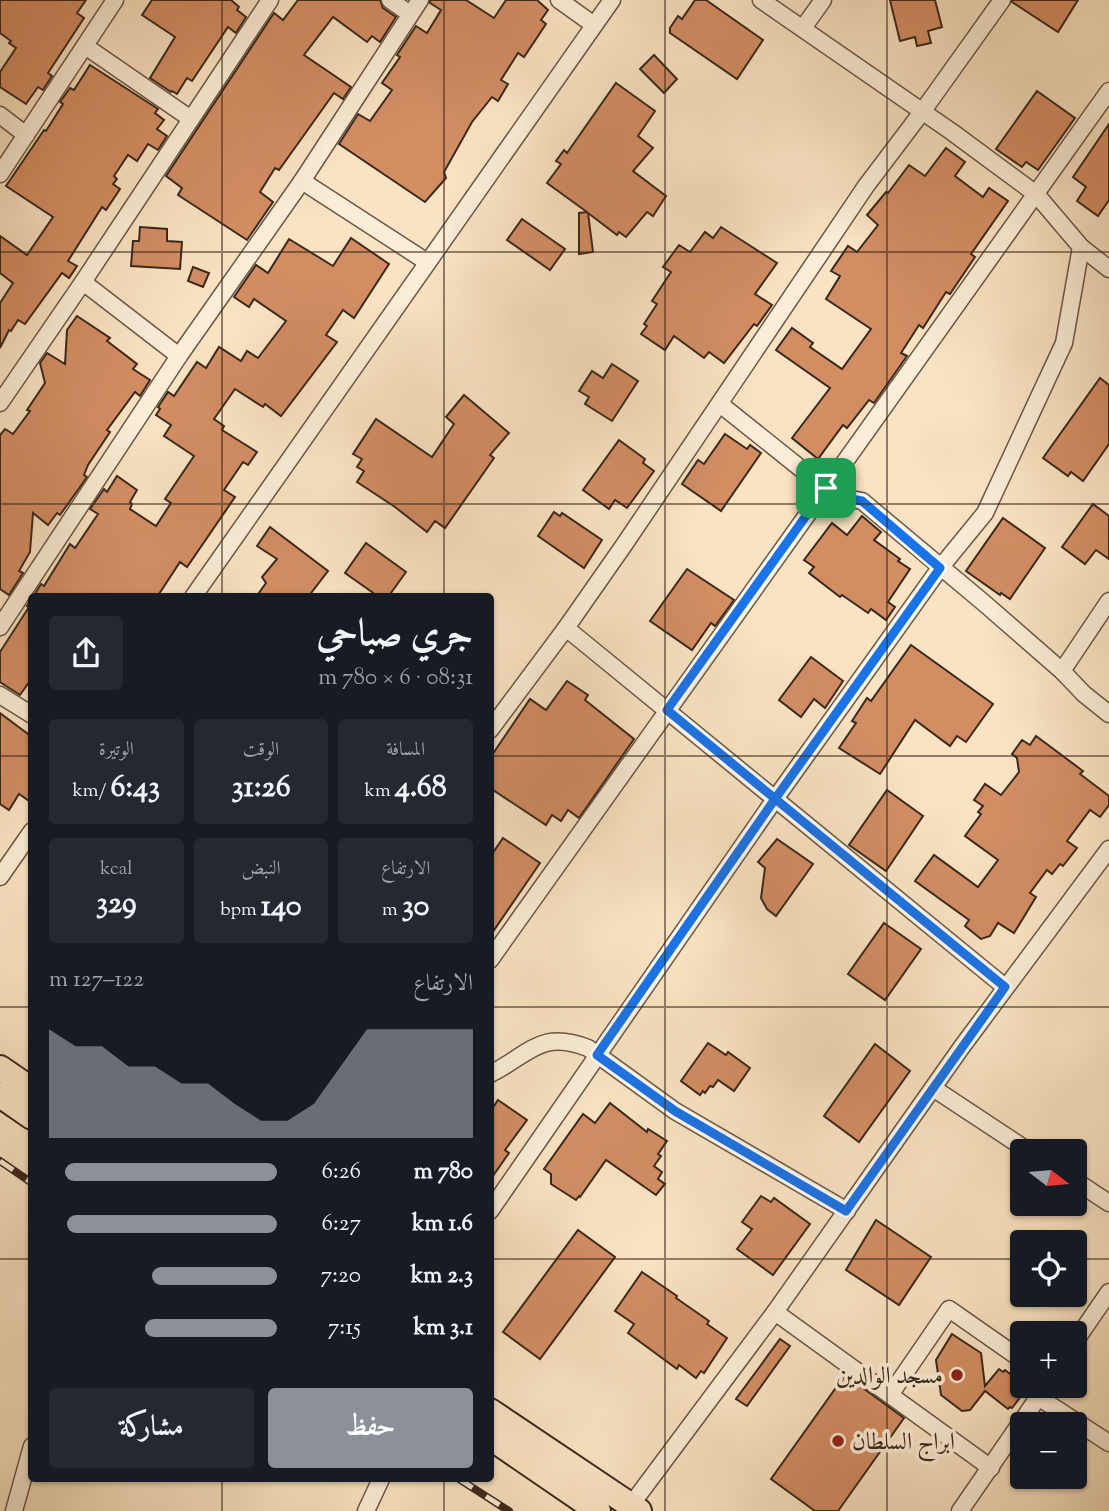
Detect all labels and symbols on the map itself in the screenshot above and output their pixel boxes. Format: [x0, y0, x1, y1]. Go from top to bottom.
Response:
pin [796, 458, 856, 518]
north arrow [1010, 1139, 1087, 1216]
place label: مسجد الوالدين [836, 1360, 943, 1394]
marker: مسجد الوالدين [949, 1367, 965, 1383]
place label: ابراج السلطان [852, 1426, 955, 1462]
marker: ابراج السلطان [830, 1433, 846, 1449]

